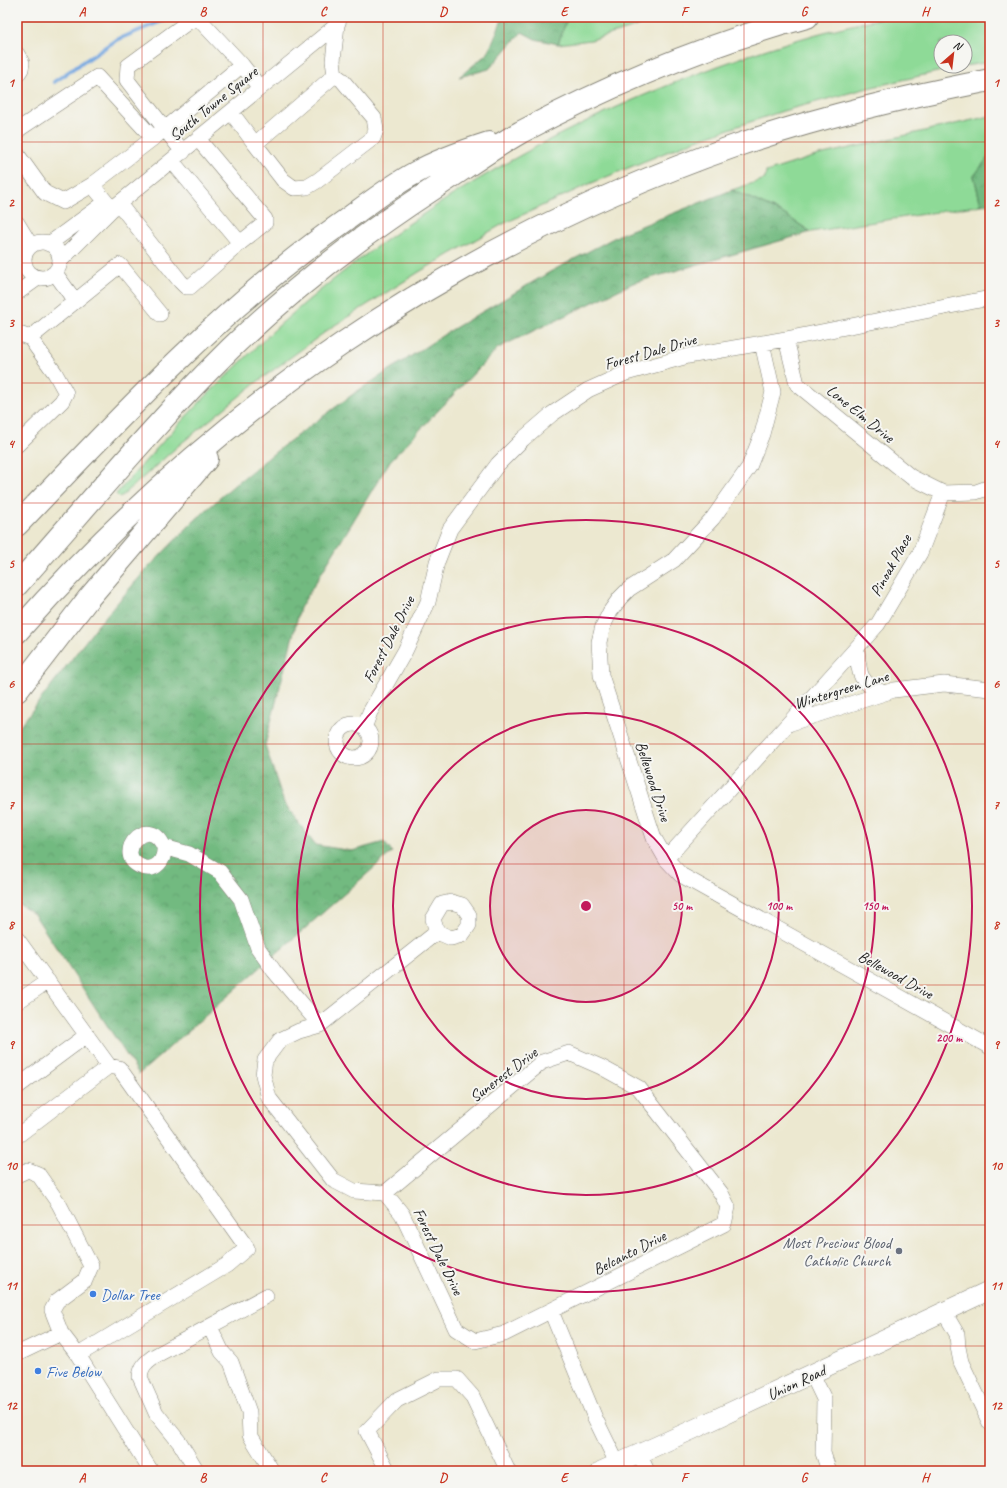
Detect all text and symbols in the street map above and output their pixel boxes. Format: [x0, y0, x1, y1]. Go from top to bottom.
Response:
text: A [79, 4, 87, 20]
text: B [200, 4, 208, 20]
text: C [320, 4, 328, 20]
text: D [439, 4, 448, 20]
text: E [561, 4, 570, 20]
text: F [681, 4, 690, 20]
text: G [801, 4, 809, 20]
text: H [921, 4, 931, 20]
north arrow [933, 34, 973, 74]
text: N [951, 37, 966, 54]
street label: South Towne Square [165, 61, 263, 146]
text: 1 [8, 75, 16, 91]
text: 1 [993, 75, 1001, 91]
text: 2 [8, 195, 15, 211]
text: 2 [993, 195, 1000, 211]
text: 3 [8, 315, 15, 331]
text: 3 [993, 315, 1000, 331]
street label: Forest Dale Drive [602, 329, 700, 375]
street label: Lone Elm Drive [822, 380, 900, 448]
text: 4 [8, 436, 16, 452]
text: 4 [993, 436, 1001, 452]
street label: Pinoak Place [866, 529, 917, 600]
text: 5 [8, 556, 15, 572]
text: 5 [993, 556, 1000, 572]
street label: Forest Dale Drive [359, 591, 420, 686]
street label: Wintergreen Lane [792, 666, 892, 714]
text: 6 [8, 676, 15, 692]
text: 6 [993, 676, 1000, 692]
street label: Bellewood Drive [631, 739, 676, 825]
text: 7 [8, 797, 15, 813]
text: 7 [993, 797, 1000, 813]
text: 50 m [672, 898, 693, 914]
text: 100 m [766, 898, 793, 914]
text: 150 m [862, 898, 889, 914]
centre of rings [579, 899, 593, 913]
text: 8 [8, 917, 16, 933]
text: 8 [993, 917, 1001, 933]
street label: Bellewood Drive [855, 946, 938, 1004]
text: 200 m [936, 1030, 963, 1046]
text: 9 [8, 1037, 15, 1053]
text: 9 [993, 1037, 1000, 1053]
street label: Sunerest Drive [466, 1042, 543, 1107]
text: 10 [5, 1158, 18, 1174]
text: 10 [990, 1158, 1003, 1174]
street label: Forest Dale Drive [408, 1205, 469, 1300]
street label: Belcanto Drive [590, 1225, 671, 1280]
place label: Most Precious Blood Catholic Church [783, 1233, 894, 1271]
marker: Most Precious Blood Catholic Church [894, 1246, 904, 1256]
text: 11 [5, 1278, 19, 1294]
text: 11 [990, 1278, 1004, 1294]
place label: Dollar Tree [101, 1285, 162, 1305]
marker: Dollar Tree [88, 1289, 98, 1299]
street label: Union Road [764, 1360, 831, 1405]
place label: Five Below [46, 1362, 103, 1382]
marker: Five Below [33, 1366, 43, 1376]
text: 12 [5, 1398, 18, 1414]
text: 12 [990, 1398, 1003, 1414]
text: A [79, 1470, 87, 1486]
text: B [200, 1470, 208, 1486]
text: C [320, 1470, 328, 1486]
text: D [439, 1470, 448, 1486]
text: E [561, 1470, 570, 1486]
text: F [681, 1470, 690, 1486]
text: G [801, 1470, 809, 1486]
text: H [921, 1470, 931, 1486]

